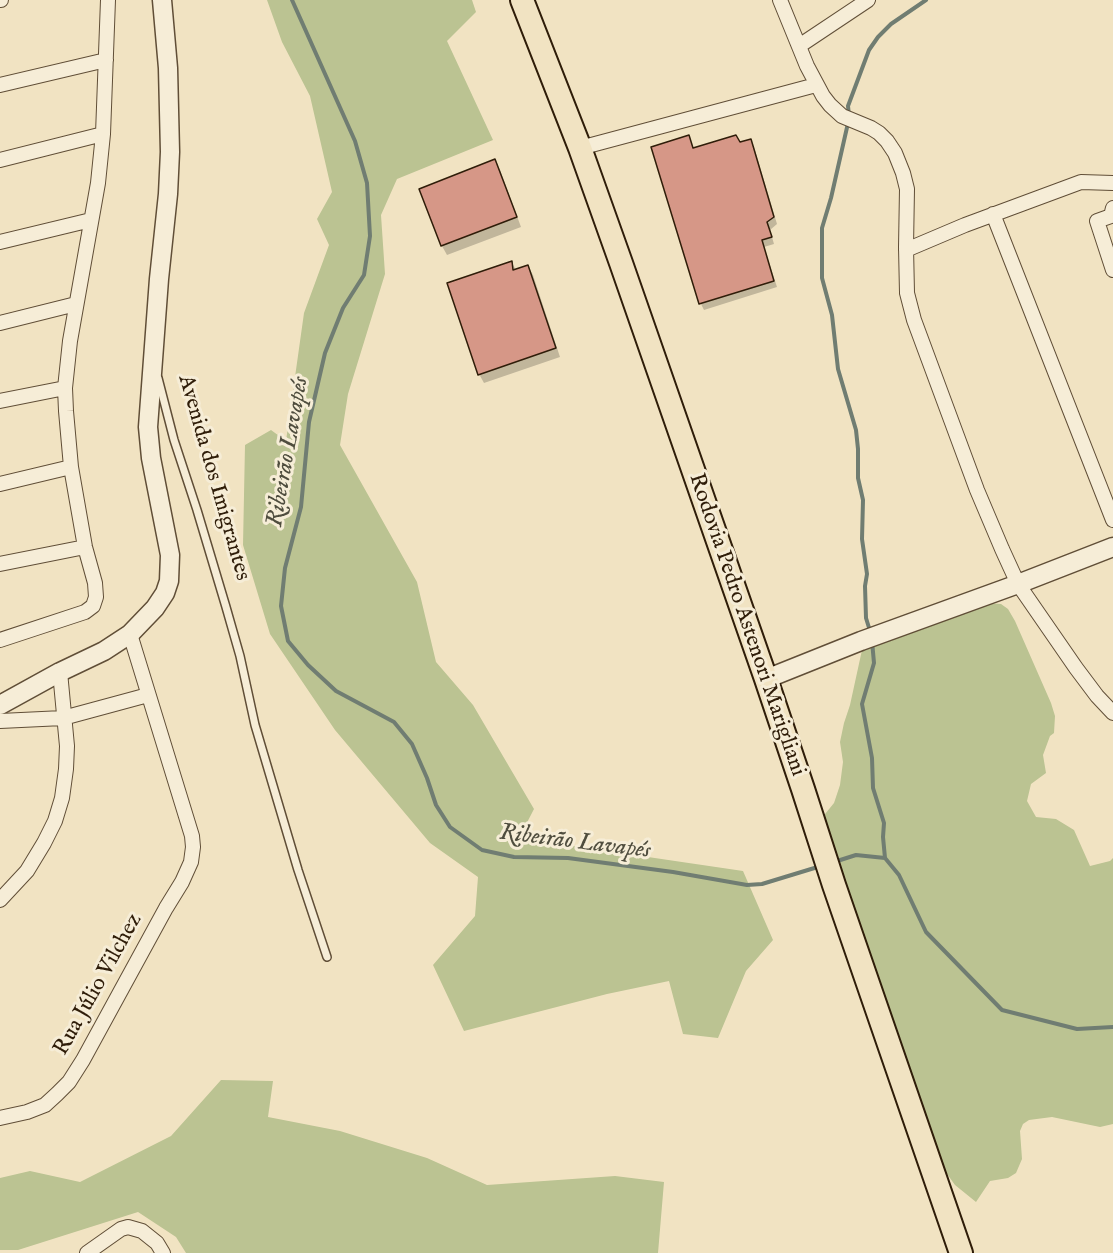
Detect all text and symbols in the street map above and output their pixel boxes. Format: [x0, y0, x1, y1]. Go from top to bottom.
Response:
street label: Avenida dos Imigrantes [171, 372, 255, 584]
water label: Ribeirão Lavapés [262, 375, 316, 529]
street label: Rodovia Pedro Astenori Marigliani [682, 470, 810, 780]
water label: Ribeirão Lavapés [498, 819, 652, 867]
street label: Rua Júlio Vilchez [49, 909, 149, 1061]

